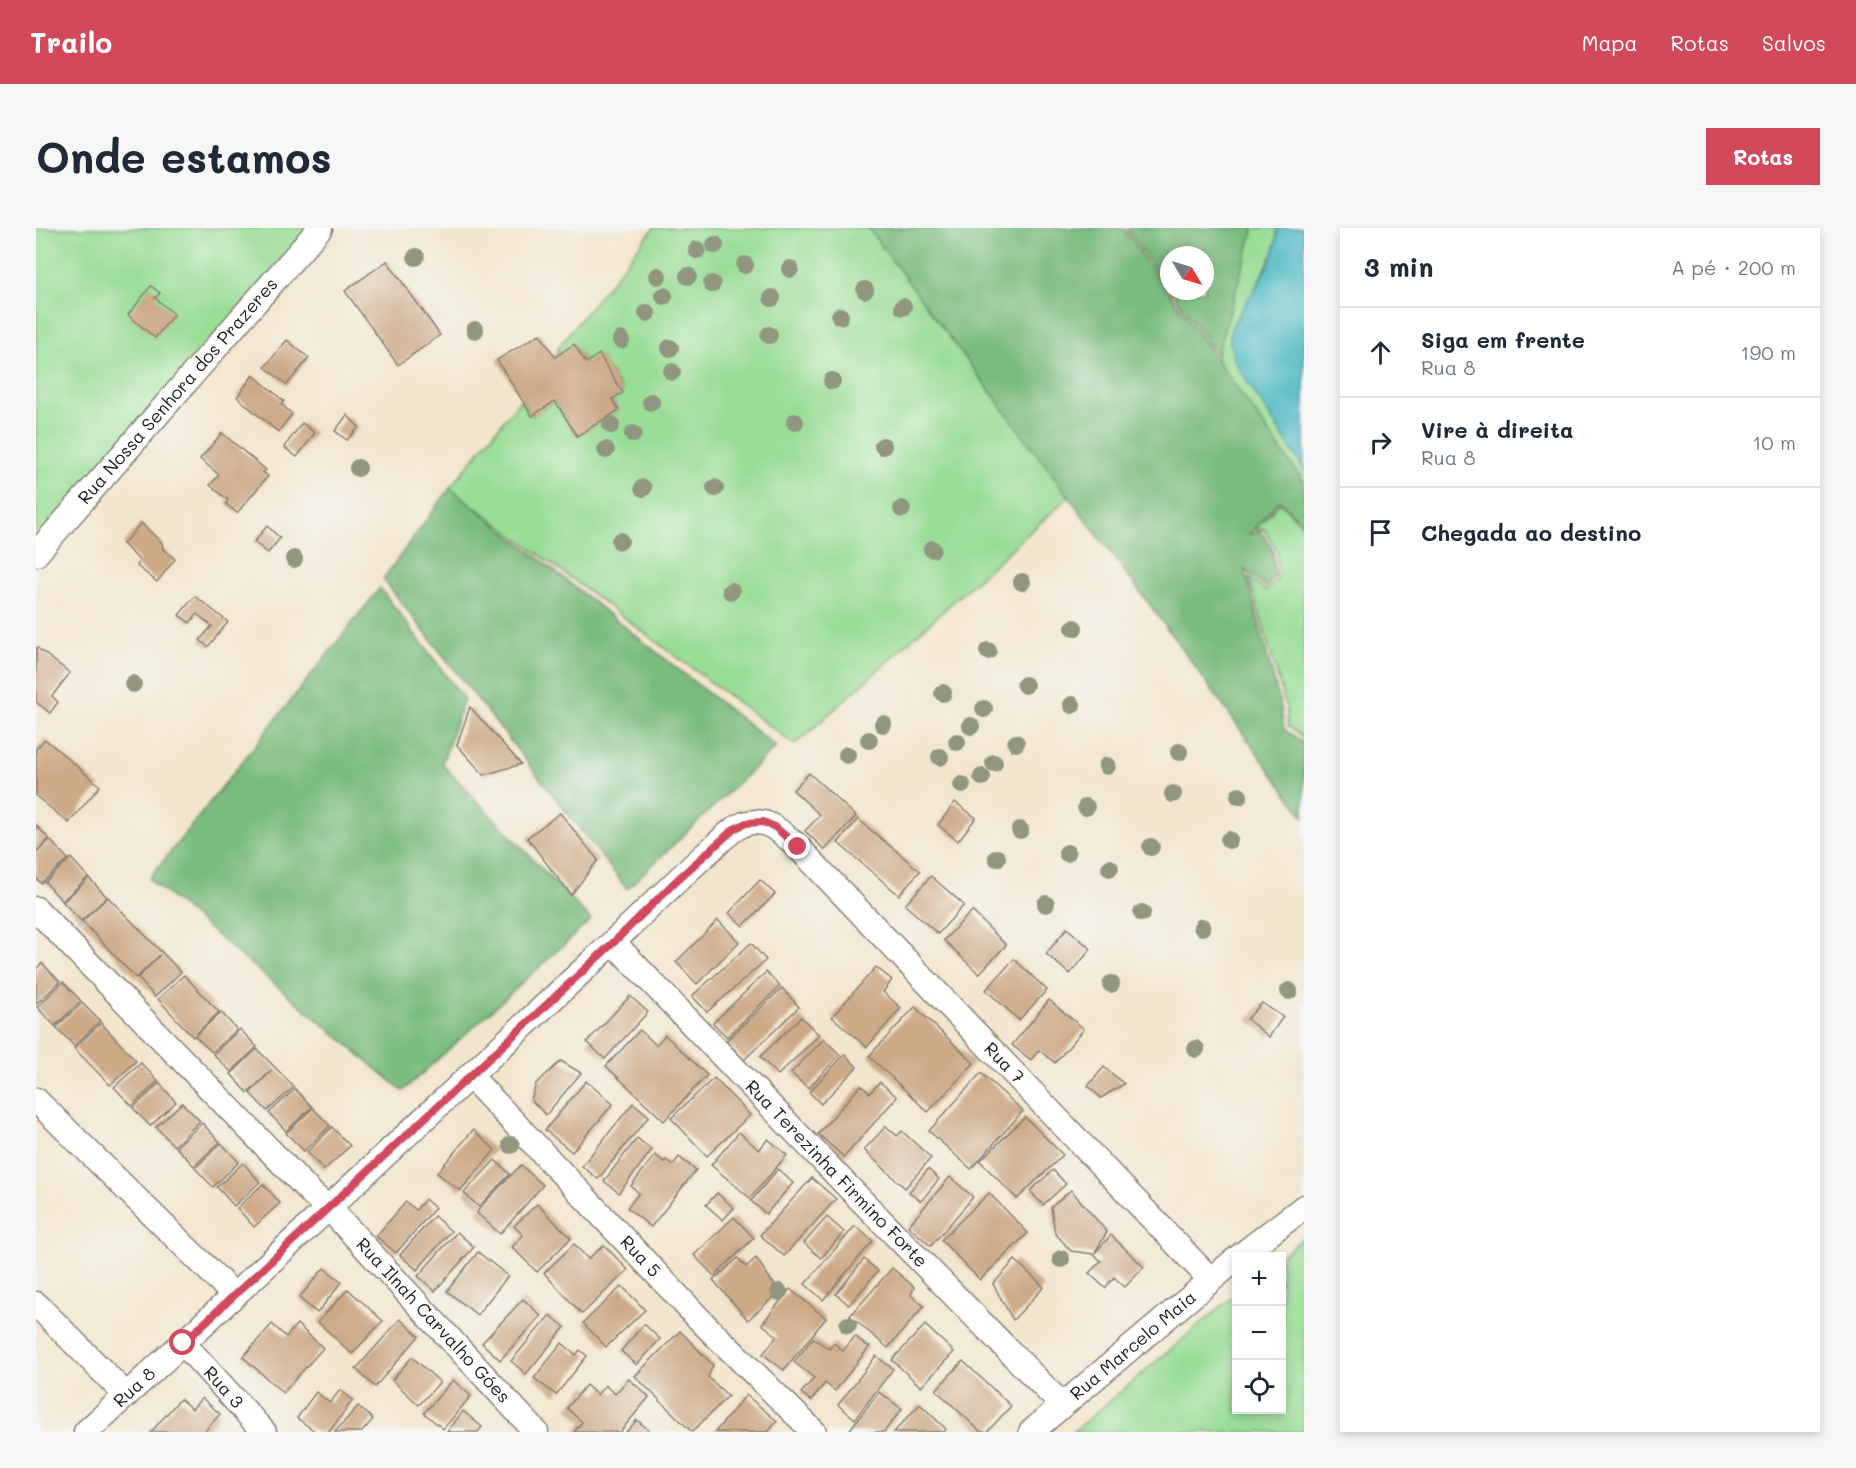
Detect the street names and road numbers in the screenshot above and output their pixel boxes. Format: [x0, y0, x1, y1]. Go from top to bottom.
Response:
street label: Rua Nossa Senhora dos Prazeres [72, 272, 282, 509]
street label: Rua 7 [979, 1037, 1030, 1088]
street label: Rua Terezinha Firmino Forte [741, 1074, 933, 1272]
street label: Rua 5 [615, 1230, 666, 1282]
street label: Rua Ilnah Carvalho Góes [351, 1232, 516, 1408]
street label: Rua Marcelo Maia [1065, 1285, 1201, 1405]
street label: Rua 8 [108, 1361, 160, 1412]
street label: Rua 3 [199, 1361, 249, 1413]

